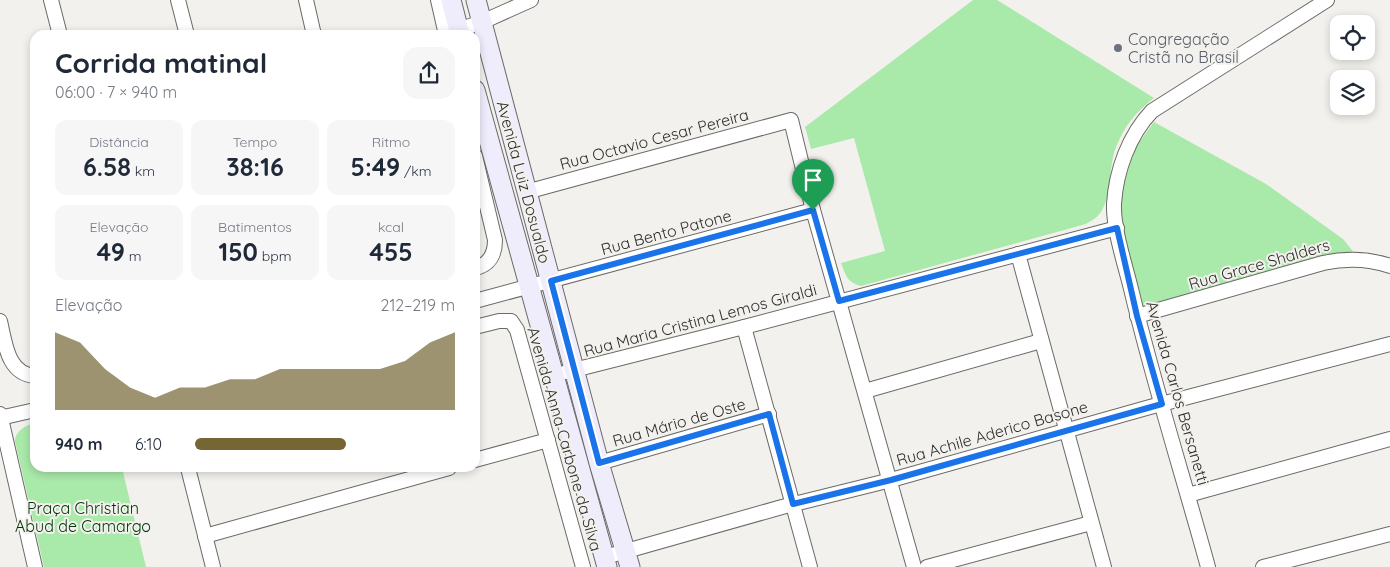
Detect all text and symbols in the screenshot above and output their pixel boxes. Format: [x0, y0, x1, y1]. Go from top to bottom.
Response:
map controls [1330, 15, 1375, 115]
button: locate [1330, 15, 1375, 60]
place label: Congregação Cristã no Brasil [1128, 29, 1239, 67]
marker: Congregação Cristã no Brasil [1112, 42, 1124, 54]
text: Corrida matinal [55, 45, 267, 80]
button: share [403, 47, 455, 99]
button: layers [1330, 70, 1375, 115]
text: 06:00 · 7 × 940 m [55, 82, 177, 102]
street label: Avenida Luiz Dosualdo [493, 99, 555, 265]
street label: Rua Octavio Cesar Pereira [557, 104, 751, 174]
text: Distância [89, 133, 149, 151]
text: Tempo [233, 133, 277, 151]
text: Ritmo [372, 133, 410, 151]
text: 6.58 [83, 151, 131, 182]
text: 38:16 [226, 151, 284, 182]
text: 5:49 [350, 151, 400, 182]
pin [792, 159, 834, 210]
text: km [131, 162, 155, 180]
text: /km [400, 162, 432, 180]
icon: arrive [799, 166, 827, 194]
street label: Rua Bento Patone [599, 205, 733, 259]
text: Elevação [90, 218, 148, 236]
text: Batimentos [218, 218, 292, 236]
text: kcal [378, 218, 404, 236]
street label: Rua Grace Shalders [1186, 234, 1332, 294]
text: 49 [97, 236, 125, 267]
text: 150 [218, 236, 258, 267]
text: 455 [369, 236, 413, 267]
text: m [125, 247, 142, 265]
text: bpm [258, 247, 292, 265]
street label: Rua Maria Cristina Lemos Giraldi [581, 279, 819, 361]
text: Elevação [55, 295, 122, 315]
text: 212–219 m [381, 295, 455, 315]
street label: Avenida Carlos Bersanetti [1142, 299, 1214, 487]
street label: Avenida Anna Carbone da Silva [523, 324, 607, 554]
street label: Rua Mário de Oste [610, 393, 748, 451]
street label: Rua Achile Aderico Basone [894, 396, 1090, 470]
text: 940 m [55, 434, 103, 454]
text: 6:10 [135, 434, 162, 454]
park label: Praça Christian Abud de Camargo [15, 498, 151, 536]

